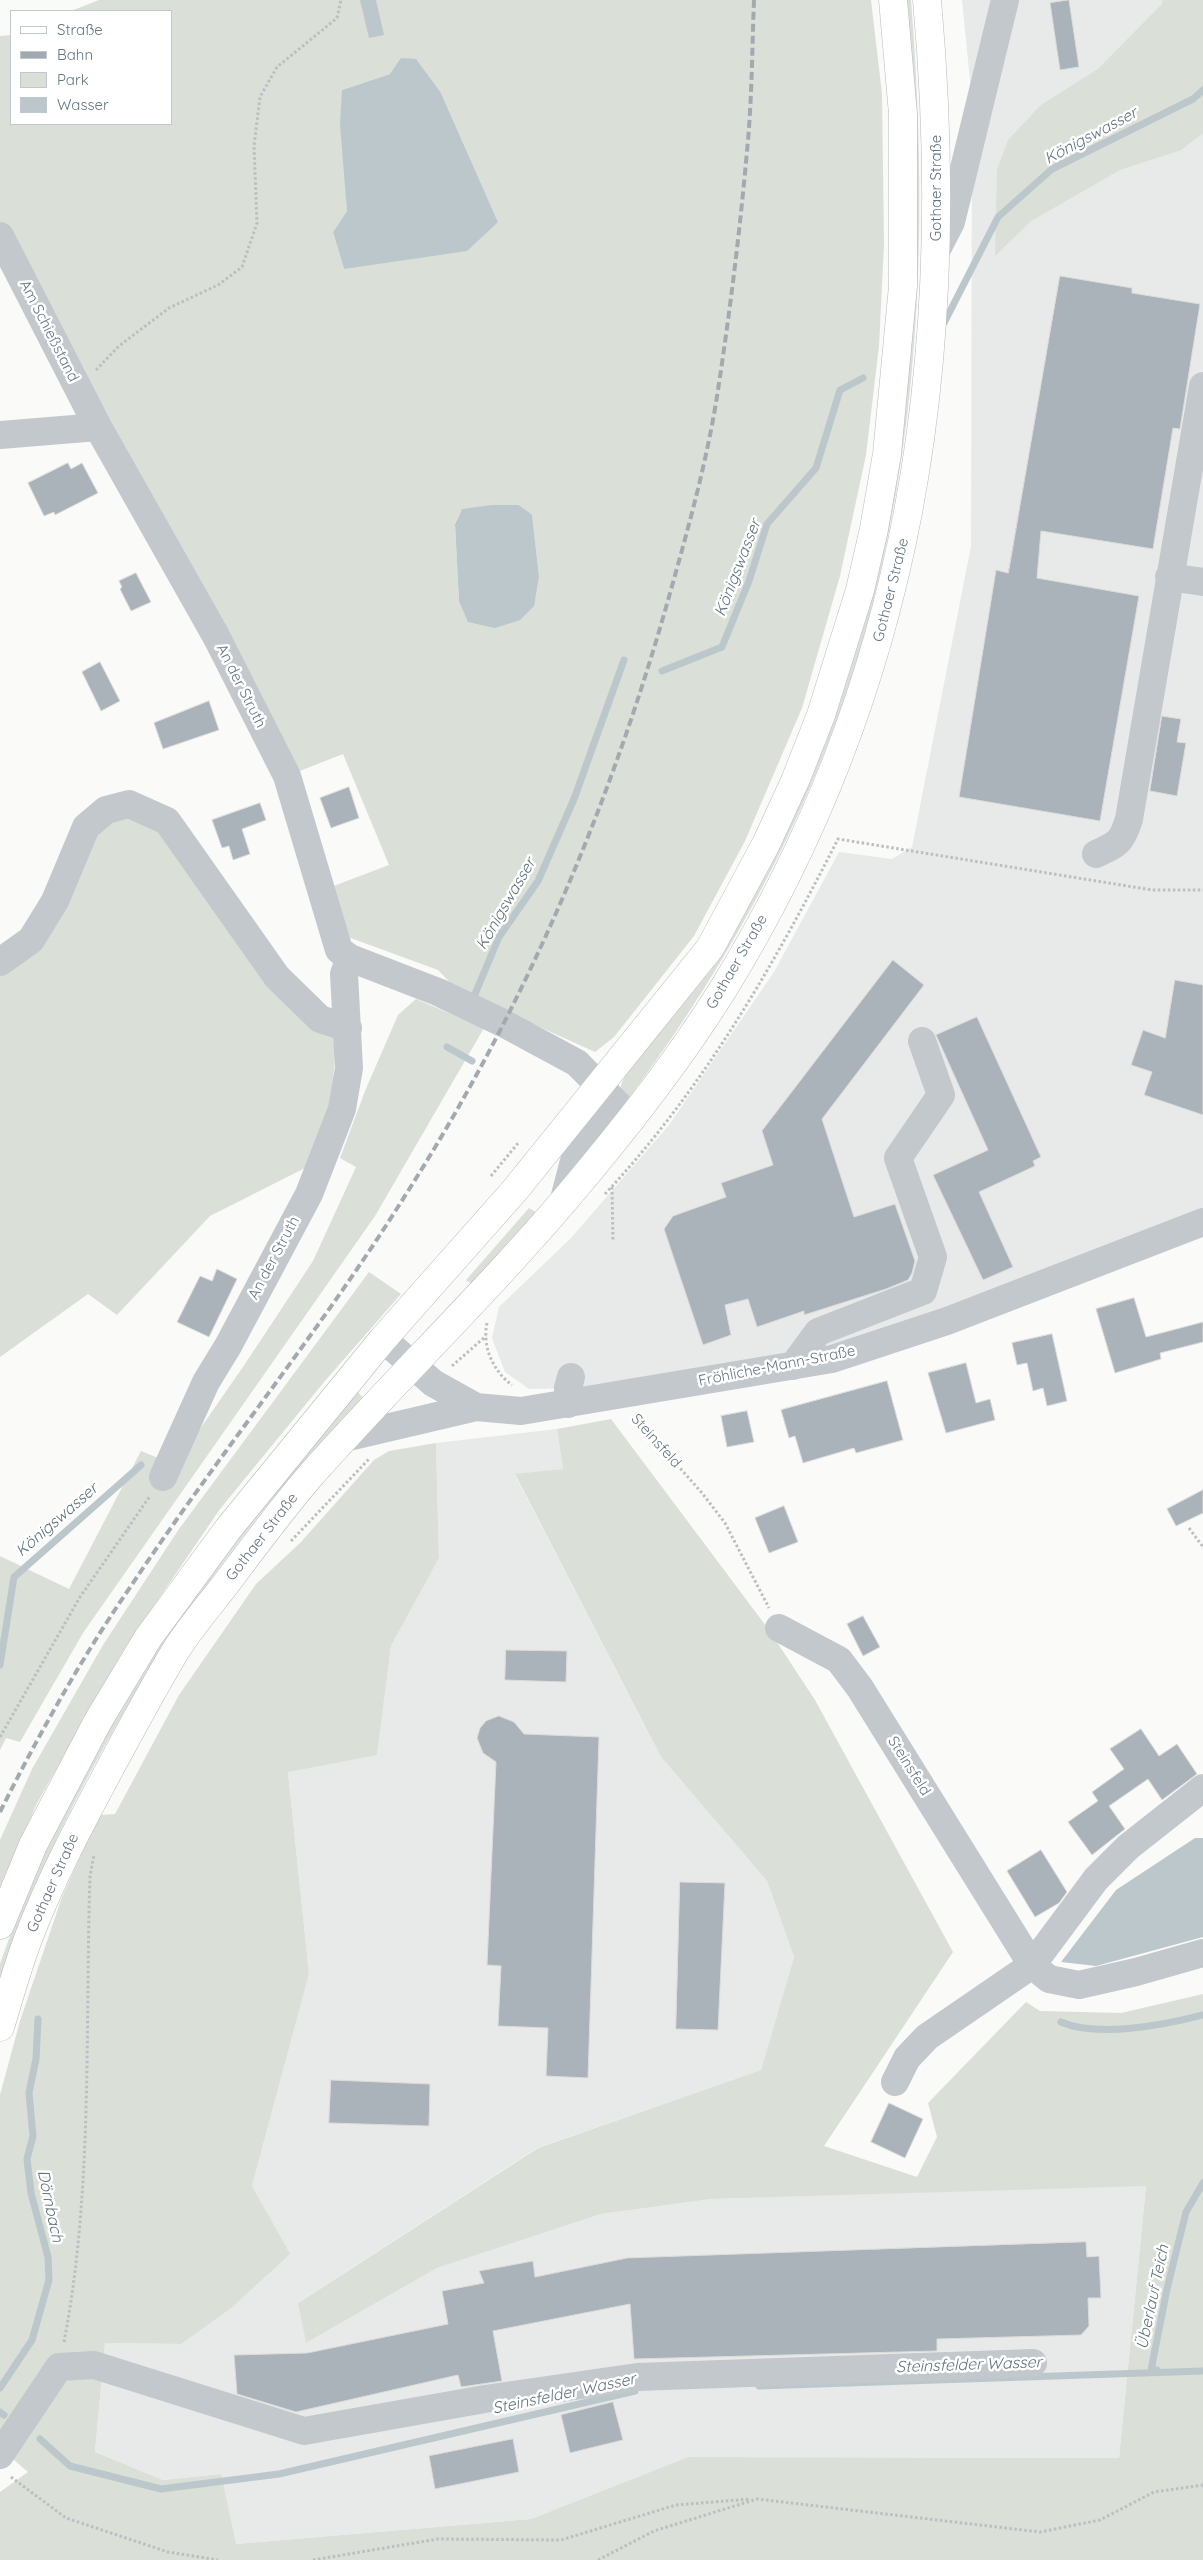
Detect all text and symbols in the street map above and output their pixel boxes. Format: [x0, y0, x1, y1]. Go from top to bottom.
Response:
legend [10, 10, 172, 125]
text: Straße [57, 20, 103, 39]
text: Bahn [57, 45, 93, 64]
text: Park [57, 70, 89, 89]
text: Wasser [57, 95, 109, 114]
water label: Königswasser [1041, 103, 1141, 169]
street label: Gothaer Straße [927, 135, 945, 241]
street label: Am Schießstand [16, 277, 82, 385]
water label: Königswasser [711, 517, 765, 619]
street label: Gothaer Straße [869, 536, 913, 644]
street label: An der Struth [212, 641, 270, 731]
water label: Königswasser [472, 855, 540, 953]
street label: Gothaer Straße [703, 911, 771, 1013]
street label: An der Struth [245, 1213, 303, 1303]
street label: Fröhliche-Mann-Straße [697, 1342, 857, 1390]
street label: Steinsfeld [627, 1410, 685, 1472]
water label: Königswasser [12, 1479, 102, 1561]
street label: Gothaer Straße [222, 1490, 302, 1584]
street label: Steinsfeld [884, 1733, 934, 1799]
street label: Gothaer Straße [23, 1831, 83, 1935]
water label: Dörnbach [33, 2168, 67, 2244]
water label: Überlauf Teich [1133, 2243, 1173, 2351]
water label: Steinsfelder Wasser [896, 2353, 1042, 2377]
water label: Steinsfelder Wasser [491, 2369, 637, 2419]

